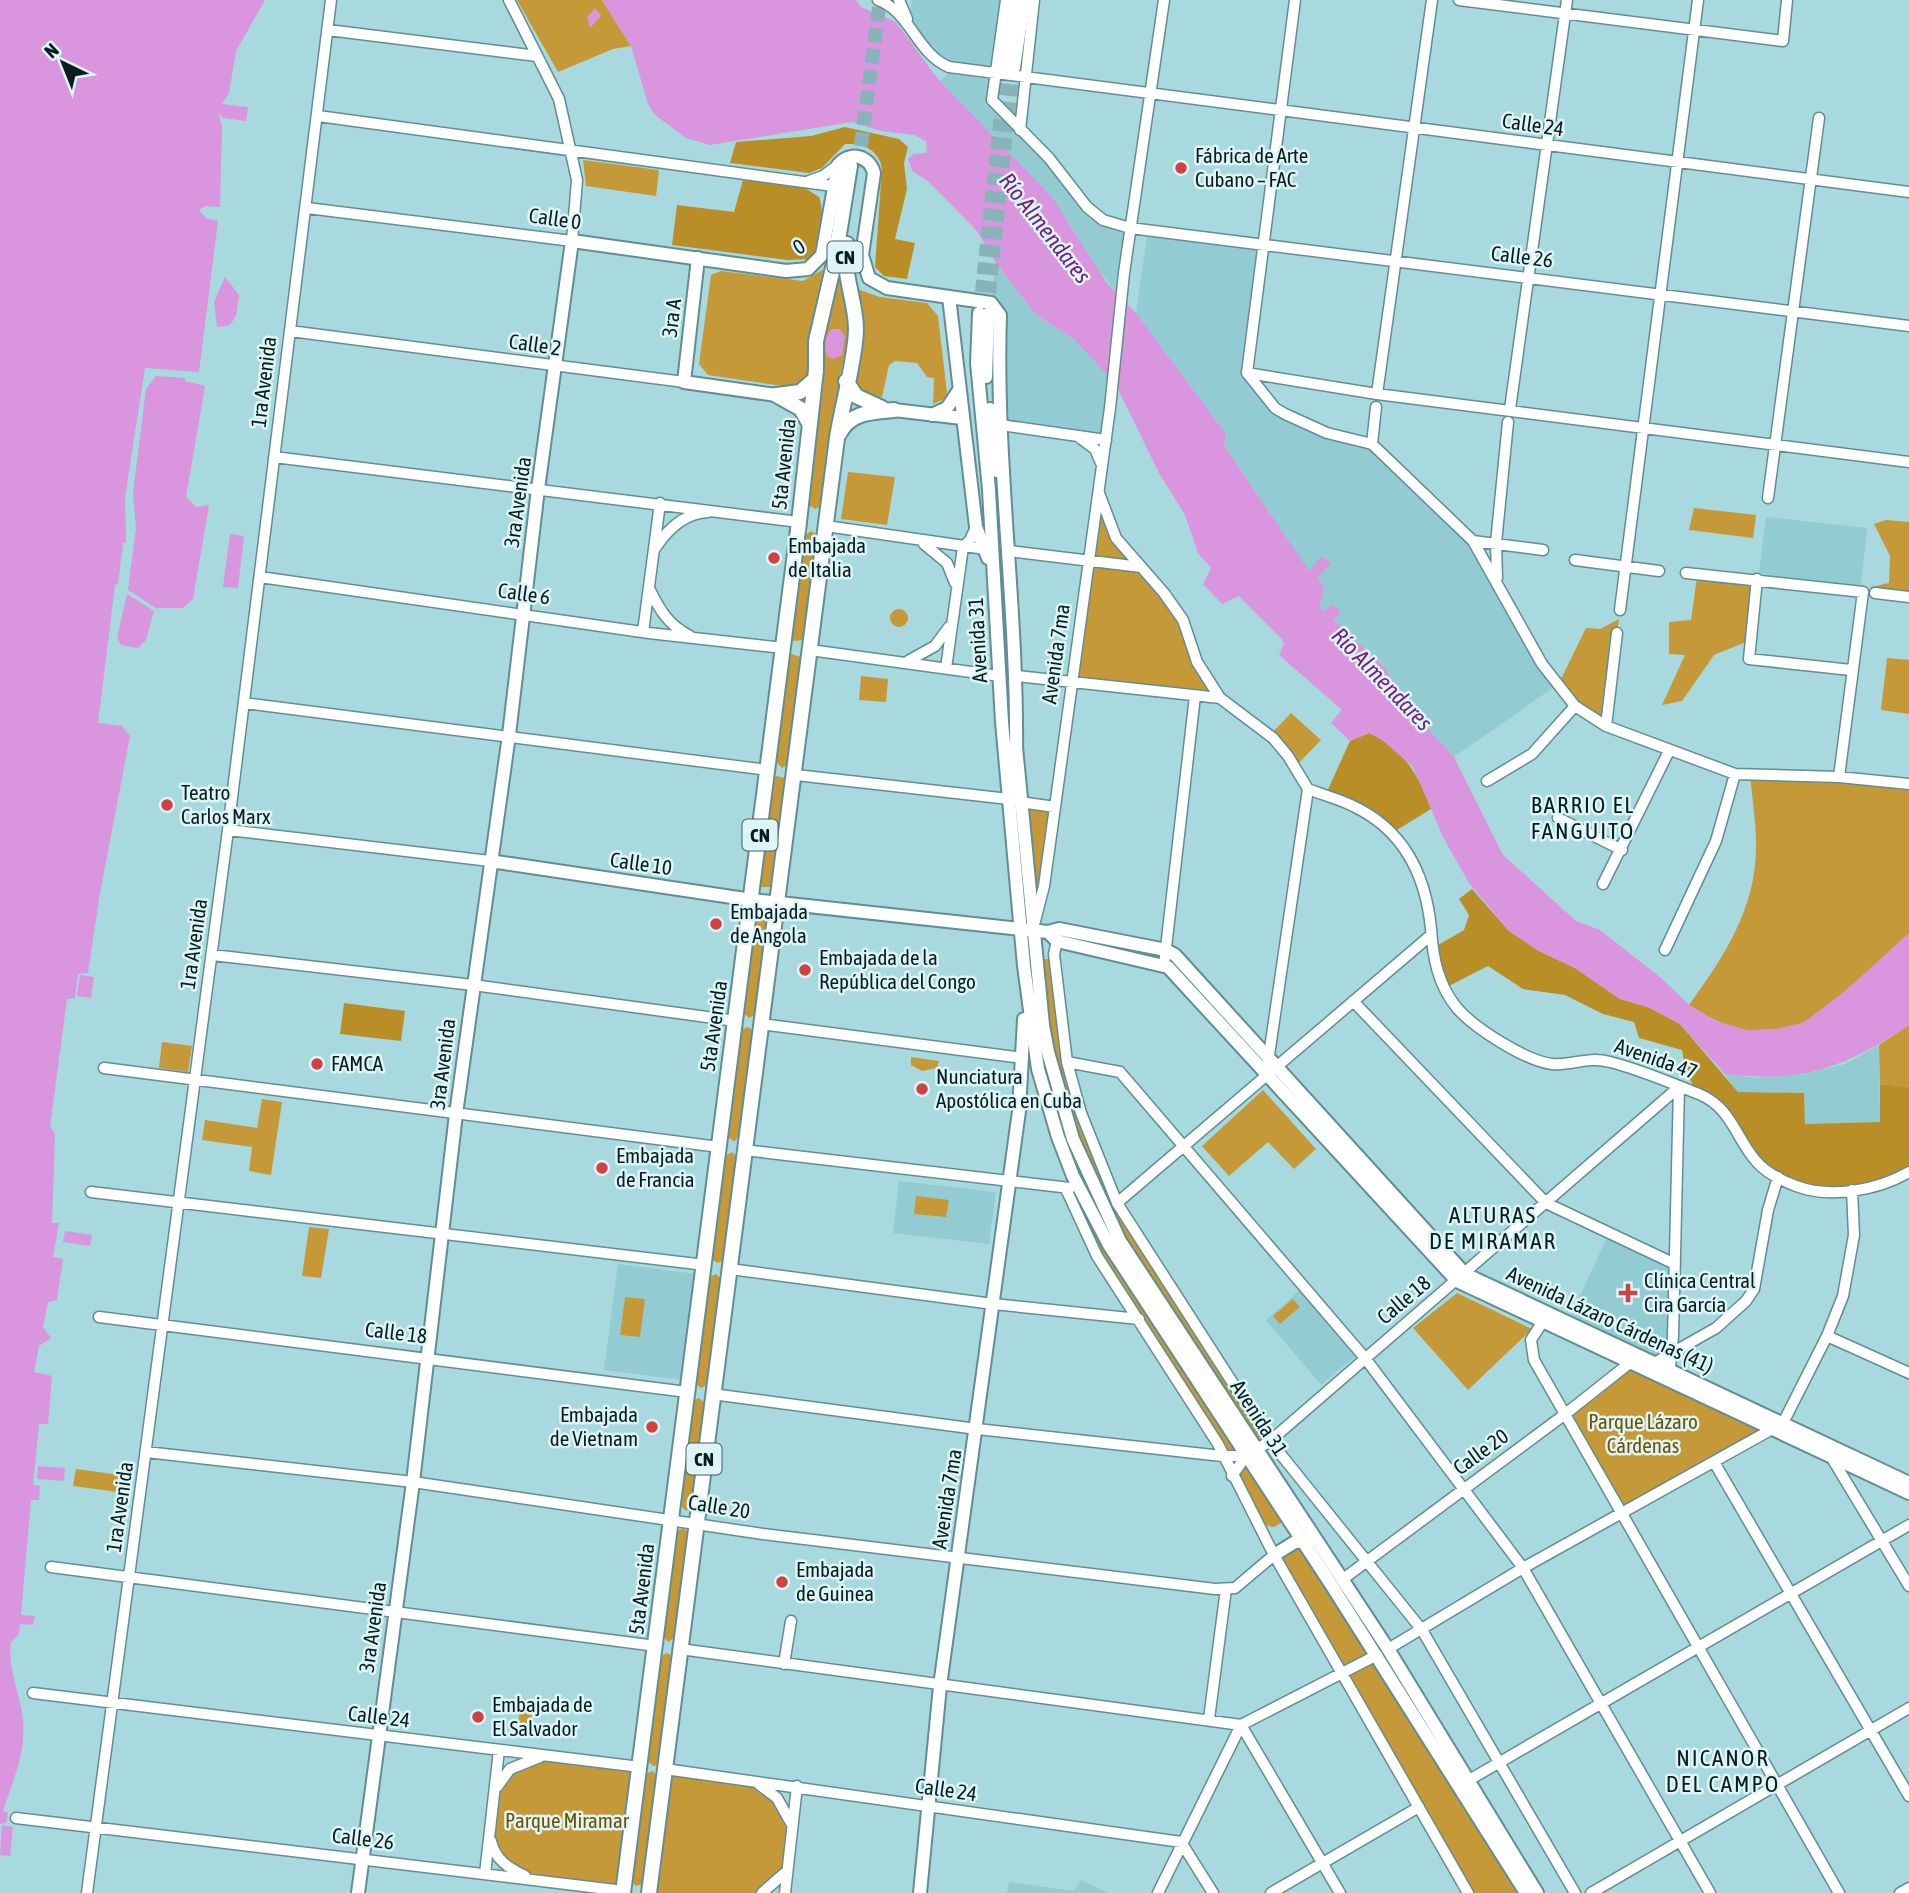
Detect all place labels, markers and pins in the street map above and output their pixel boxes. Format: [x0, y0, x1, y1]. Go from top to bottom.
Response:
place label: Fábrica de Arte Cubano – FAC [1195, 143, 1308, 191]
marker: Fábrica de Arte Cubano – FAC [1173, 160, 1189, 176]
place label: Embajada de Italia [788, 533, 866, 581]
marker: Embajada de Italia [766, 550, 782, 566]
place label: Teatro Carlos Marx [181, 780, 271, 828]
marker: Teatro Carlos Marx [159, 797, 175, 813]
place label: Embajada de Angola [730, 899, 808, 947]
marker: Embajada de Angola [708, 916, 724, 932]
place label: Embajada de la República del Congo [819, 945, 976, 993]
marker: Embajada de la República del Congo [797, 962, 813, 978]
place label: FAMCA [331, 1051, 384, 1075]
marker: FAMCA [309, 1056, 325, 1072]
place label: Nunciatura Apostólica en Cuba [936, 1064, 1082, 1112]
marker: Nunciatura Apostólica en Cuba [914, 1081, 930, 1097]
place label: Embajada de Francia [616, 1143, 695, 1191]
marker: Embajada de Francia [594, 1160, 610, 1176]
place label: Clínica Central Cira García [1644, 1268, 1756, 1316]
marker: Clínica Central Cira García [1618, 1283, 1638, 1303]
place label: Embajada de Vietnam [550, 1402, 638, 1450]
marker: Embajada de Vietnam [644, 1419, 660, 1435]
place label: Embajada de Guinea [796, 1557, 874, 1605]
marker: Embajada de Guinea [774, 1574, 790, 1590]
place label: Embajada de El Salvador [492, 1692, 592, 1740]
marker: Embajada de El Salvador [470, 1709, 486, 1725]

